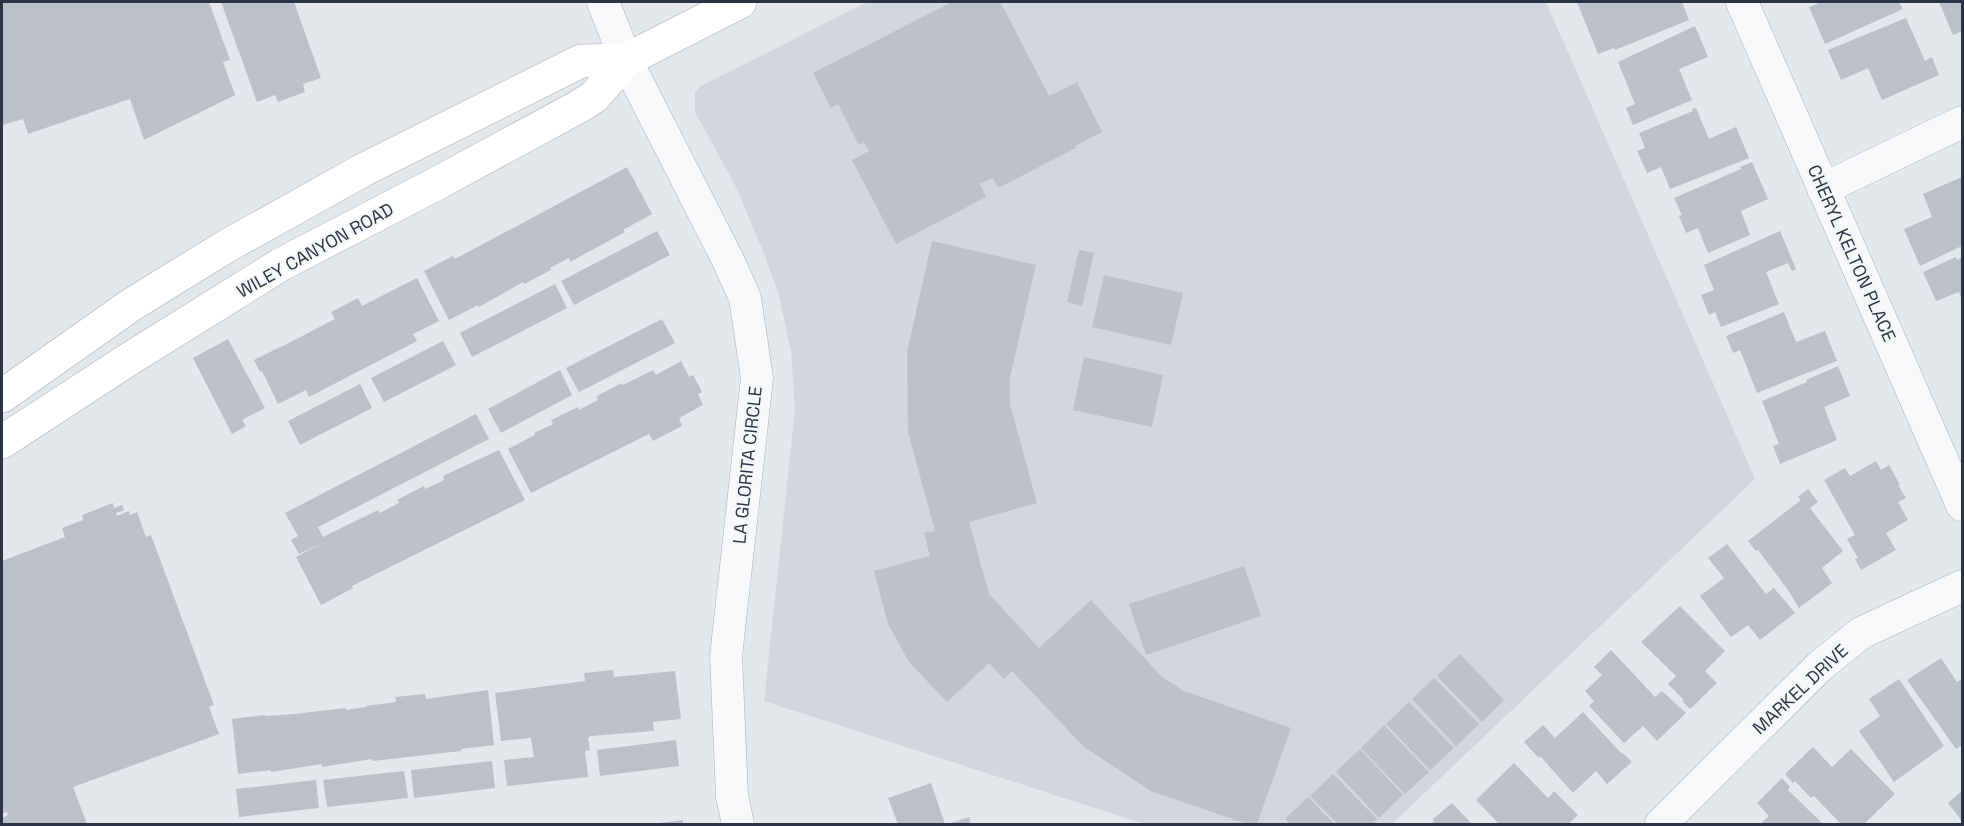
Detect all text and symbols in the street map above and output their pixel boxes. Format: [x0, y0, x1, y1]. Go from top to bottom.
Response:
street label: CHERYL KELTON PLACE [1803, 161, 1901, 345]
street label: WILEY CANYON ROAD [233, 197, 397, 303]
street label: LA GLORITA CIRCLE [727, 385, 767, 545]
street label: MARKEL DRIVE [1747, 639, 1853, 739]

